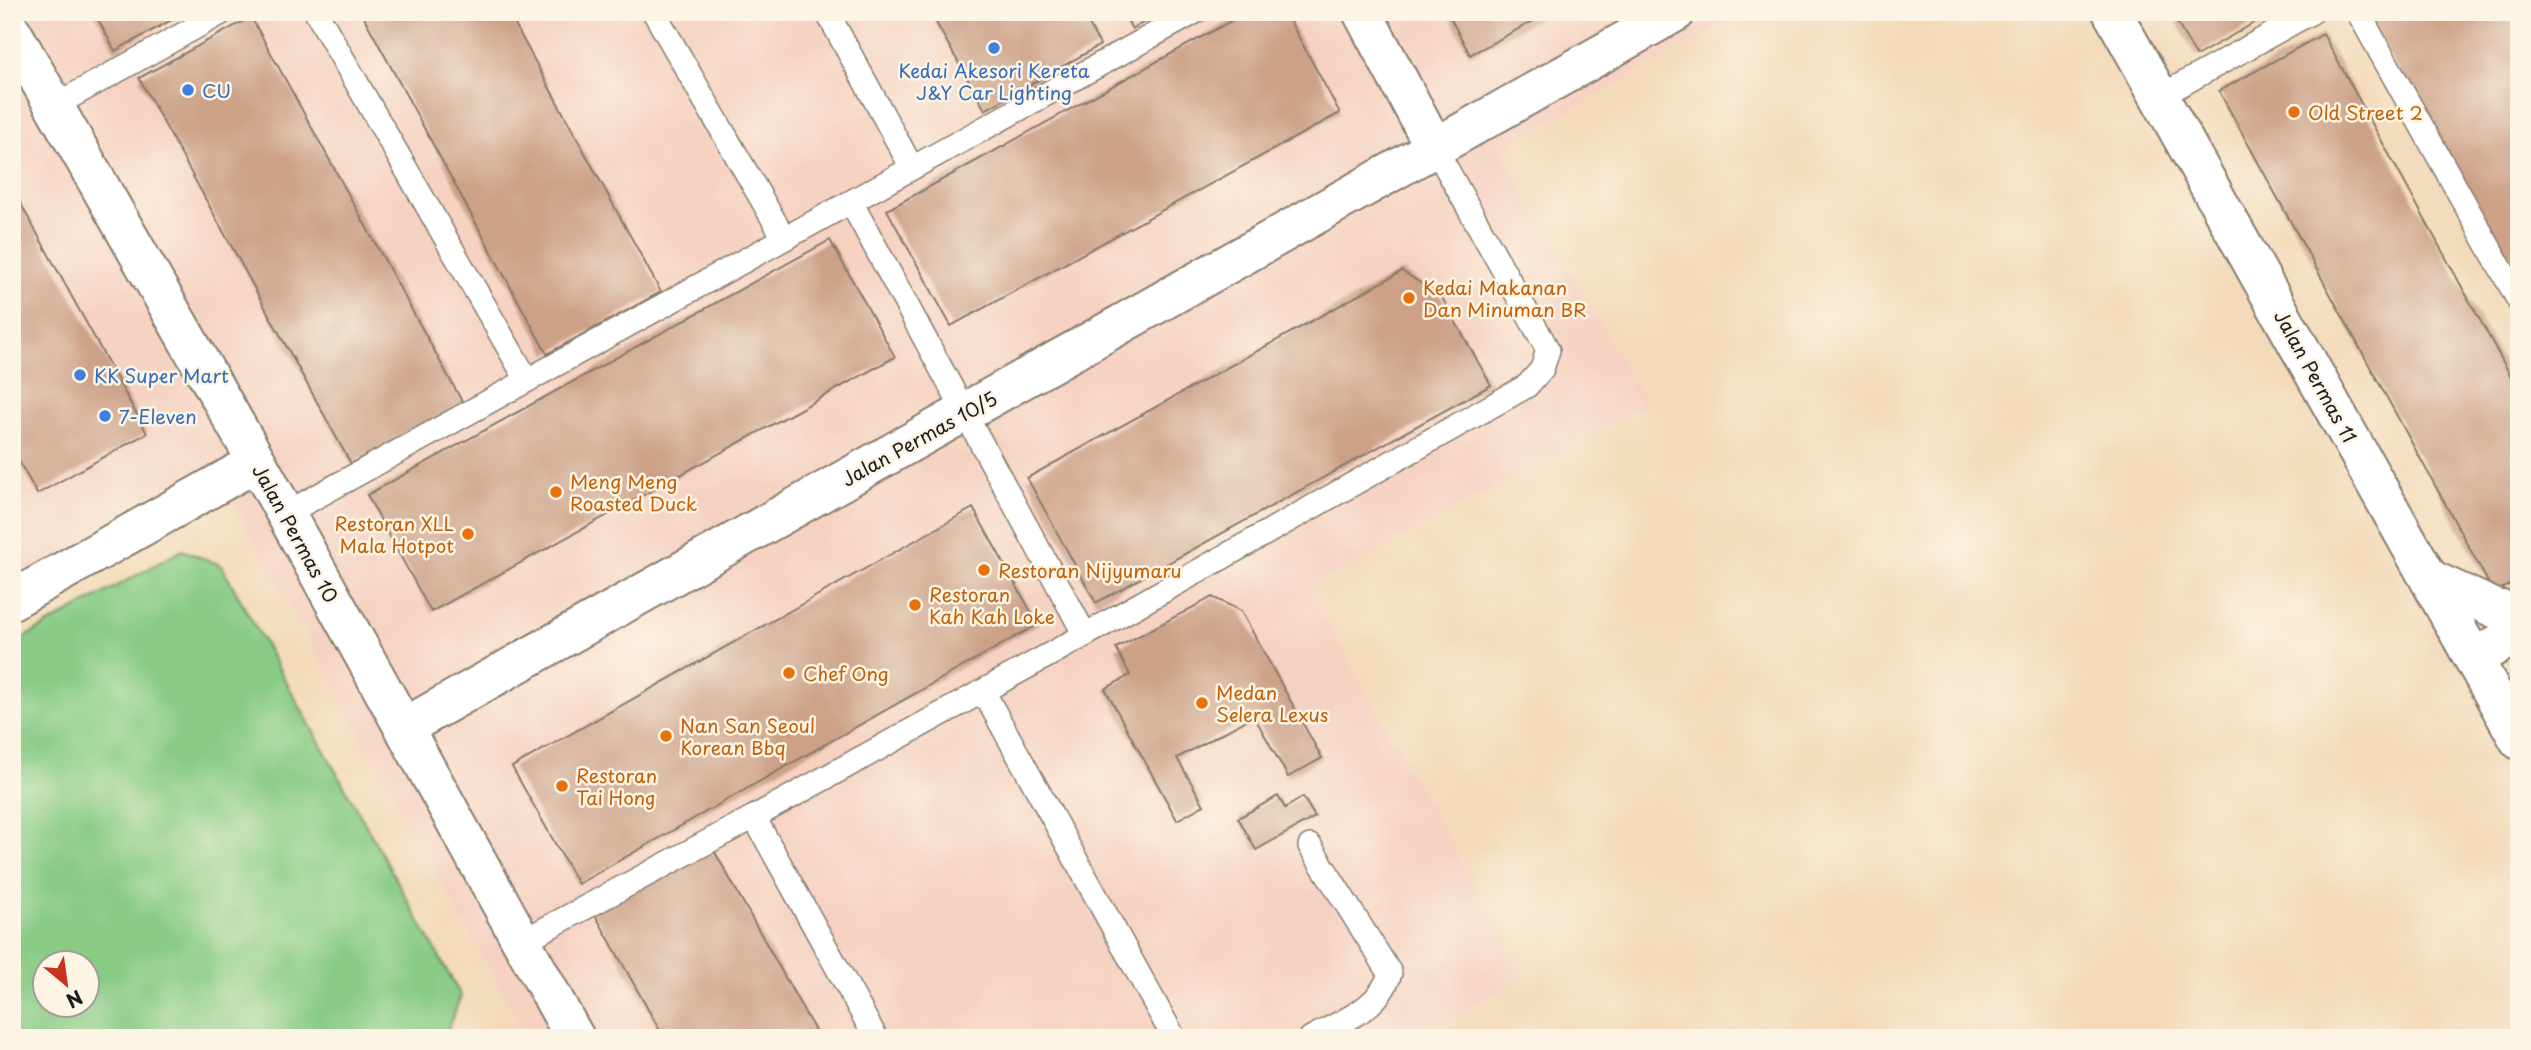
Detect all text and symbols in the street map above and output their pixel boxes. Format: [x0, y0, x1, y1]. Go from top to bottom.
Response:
marker: Kedai Akesori Kereta J&Y Car Lighting [986, 40, 1002, 56]
place label: Kedai Akesori Kereta J&Y Car Lighting [898, 56, 1090, 106]
place label: CU [202, 76, 231, 104]
marker: CU [180, 82, 196, 98]
place label: Old Street 2 [2308, 98, 2423, 126]
marker: Old Street 2 [2286, 104, 2302, 120]
place label: Kedai Makanan Dan Minuman BR [1423, 273, 1587, 323]
marker: Kedai Makanan Dan Minuman BR [1401, 290, 1417, 306]
street label: Jalan Permas 11 [2268, 305, 2364, 447]
place label: KK Super Mart [94, 361, 229, 389]
marker: KK Super Mart [72, 367, 88, 383]
street label: Jalan Permas 10/5 [836, 384, 1002, 492]
place label: 7-Eleven [119, 402, 197, 430]
marker: 7-Eleven [97, 408, 113, 424]
street label: Jalan Permas 10 [246, 459, 346, 607]
place label: Meng Meng Roasted Duck [570, 467, 698, 517]
marker: Meng Meng Roasted Duck [548, 484, 564, 500]
place label: Restoran XLL Mala Hotpot [334, 509, 454, 559]
marker: Restoran XLL Mala Hotpot [460, 526, 476, 542]
place label: Restoran Nijyumaru [998, 556, 1182, 584]
marker: Restoran Nijyumaru [976, 562, 992, 578]
place label: Restoran Kah Kah Loke [929, 580, 1055, 630]
marker: Restoran Kah Kah Loke [907, 597, 923, 613]
place label: Chef Ong [803, 659, 889, 687]
marker: Chef Ong [781, 665, 797, 681]
place label: Medan Selera Lexus [1216, 678, 1329, 728]
marker: Medan Selera Lexus [1194, 695, 1210, 711]
place label: Nan San Seoul Korean Bbq [680, 711, 815, 761]
marker: Nan San Seoul Korean Bbq [658, 728, 674, 744]
place label: Restoran Tai Hong [576, 761, 657, 811]
marker: Restoran Tai Hong [554, 778, 570, 794]
north arrow [32, 948, 102, 1018]
text: N [61, 984, 88, 1016]

